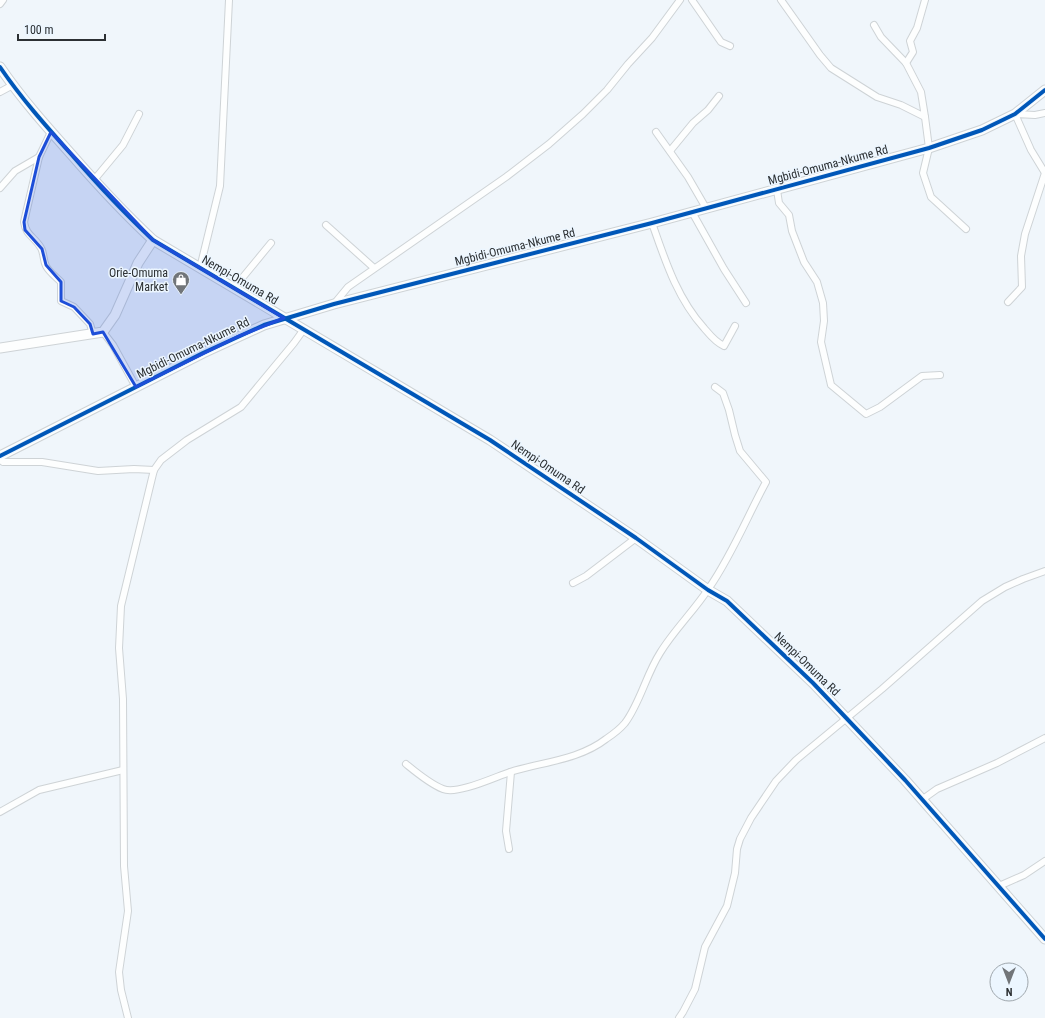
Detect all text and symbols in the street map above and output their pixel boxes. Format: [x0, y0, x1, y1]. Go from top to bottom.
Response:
scale bar [18, 16, 105, 42]
text: 100 m [24, 23, 54, 37]
street label: Mgbidi-Omuma-Nkume Rd [767, 142, 890, 188]
street label: Mgbidi-Omuma-Nkume Rd [453, 225, 577, 269]
street label: Nempi-Omuma Rd [199, 253, 281, 307]
place label: Orie-Omuma Market [109, 266, 168, 294]
shop icon: Orie-Omuma Market [171, 270, 191, 295]
street label: Mgbidi-Omuma-Nkume Rd [134, 315, 252, 381]
street label: Nempi-Omuma Rd [509, 437, 587, 497]
street label: Nempi-Omuma Rd [771, 629, 843, 699]
north arrow [989, 962, 1029, 1002]
text: N [1005, 985, 1012, 998]

